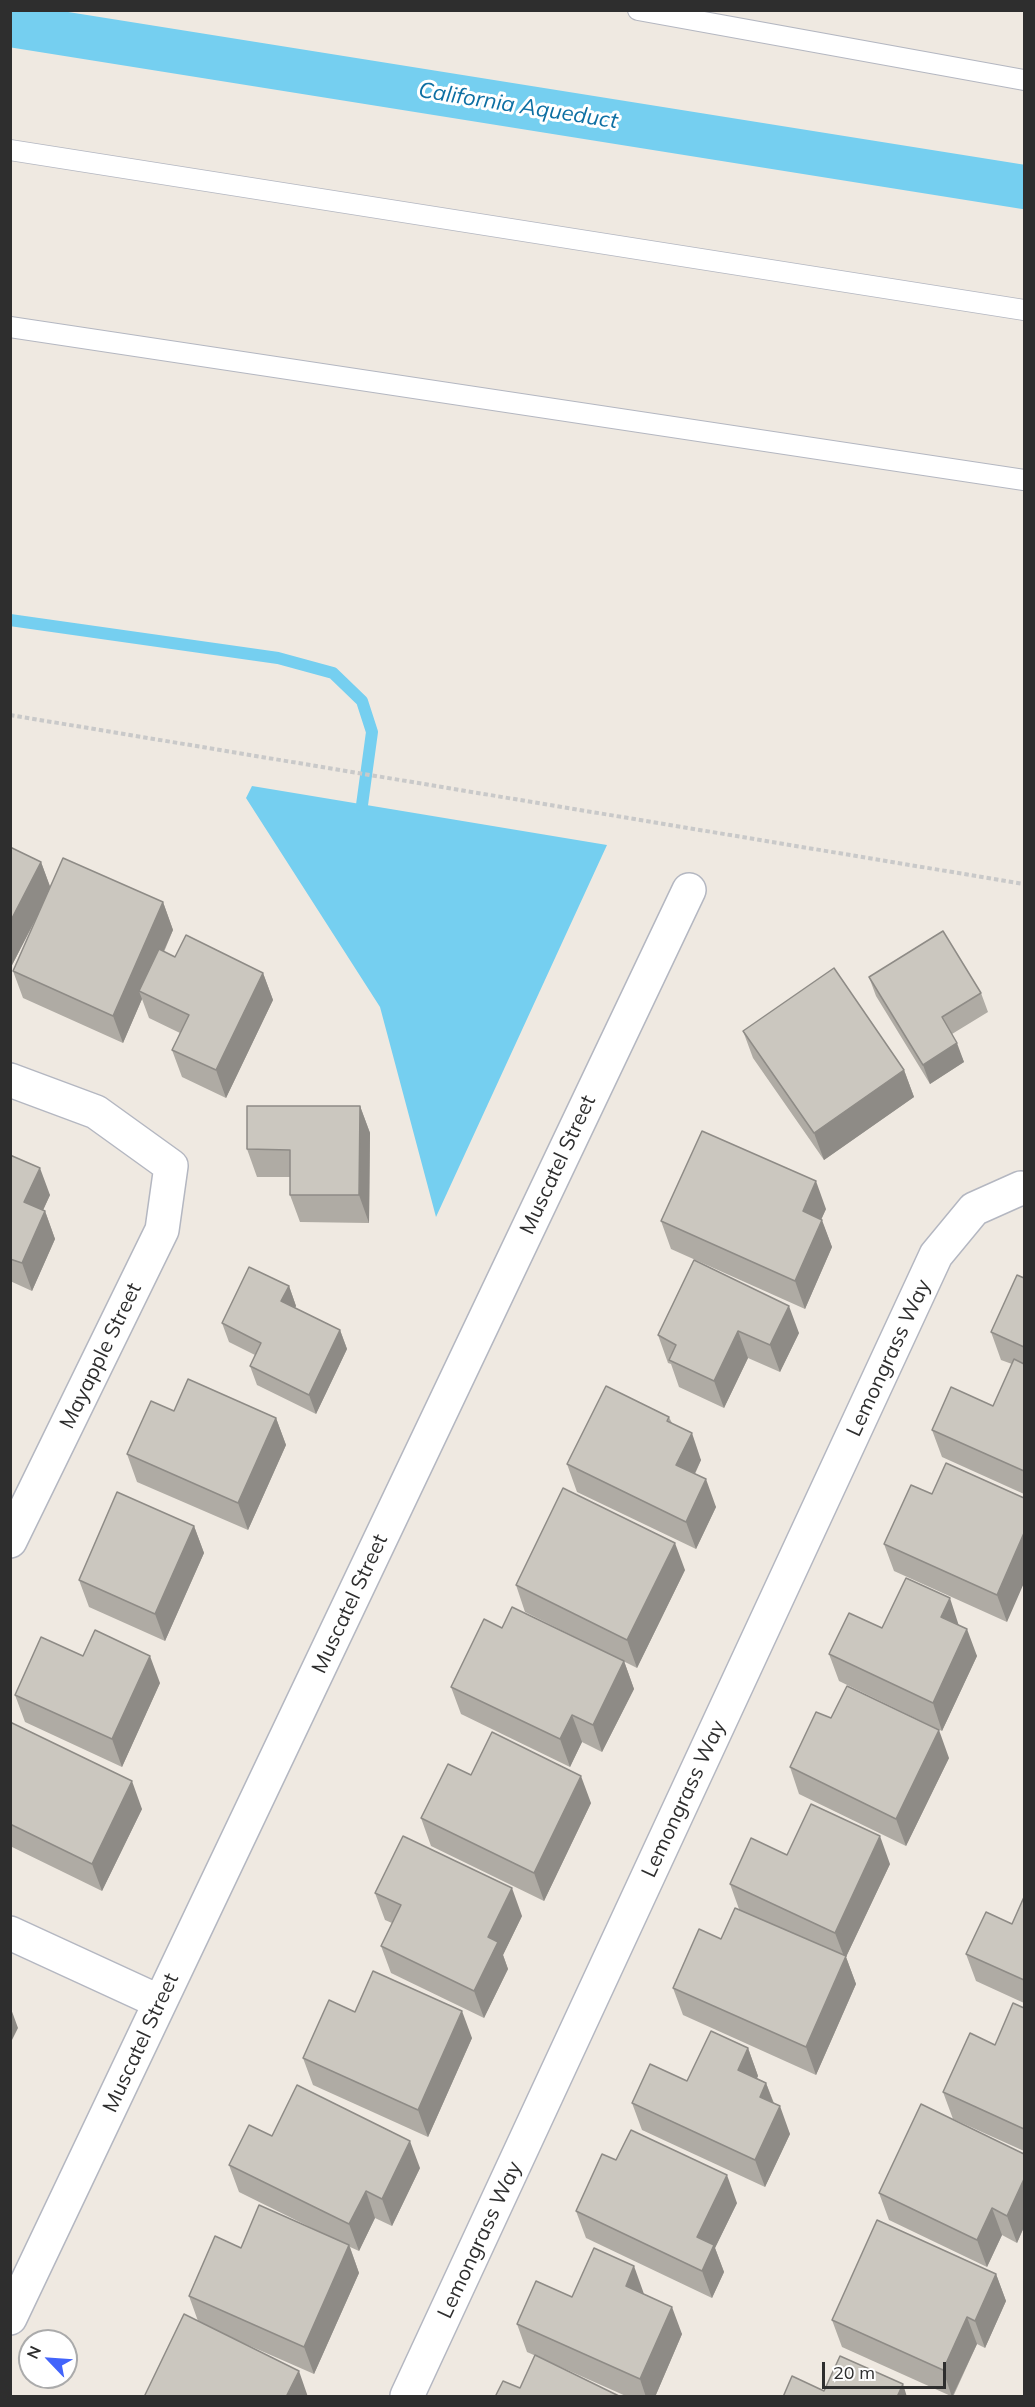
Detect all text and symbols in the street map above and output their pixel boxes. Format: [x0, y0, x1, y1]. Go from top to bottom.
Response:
water label: California Aqueduct [416, 77, 620, 135]
street label: Muscatel Street [515, 1091, 601, 1239]
street label: Lemongrass Way [842, 1275, 936, 1441]
street label: Mayapple Street [55, 1279, 147, 1433]
street label: Muscatel Street [307, 1530, 393, 1678]
street label: Lemongrass Way [637, 1716, 731, 1882]
street label: Muscatel Street [98, 1969, 184, 2117]
street label: Lemongrass Way [433, 2157, 527, 2323]
north arrow [18, 2329, 78, 2389]
text: N [22, 2343, 45, 2362]
scale bar [825, 2350, 950, 2388]
text: 20 m [833, 2361, 875, 2384]

